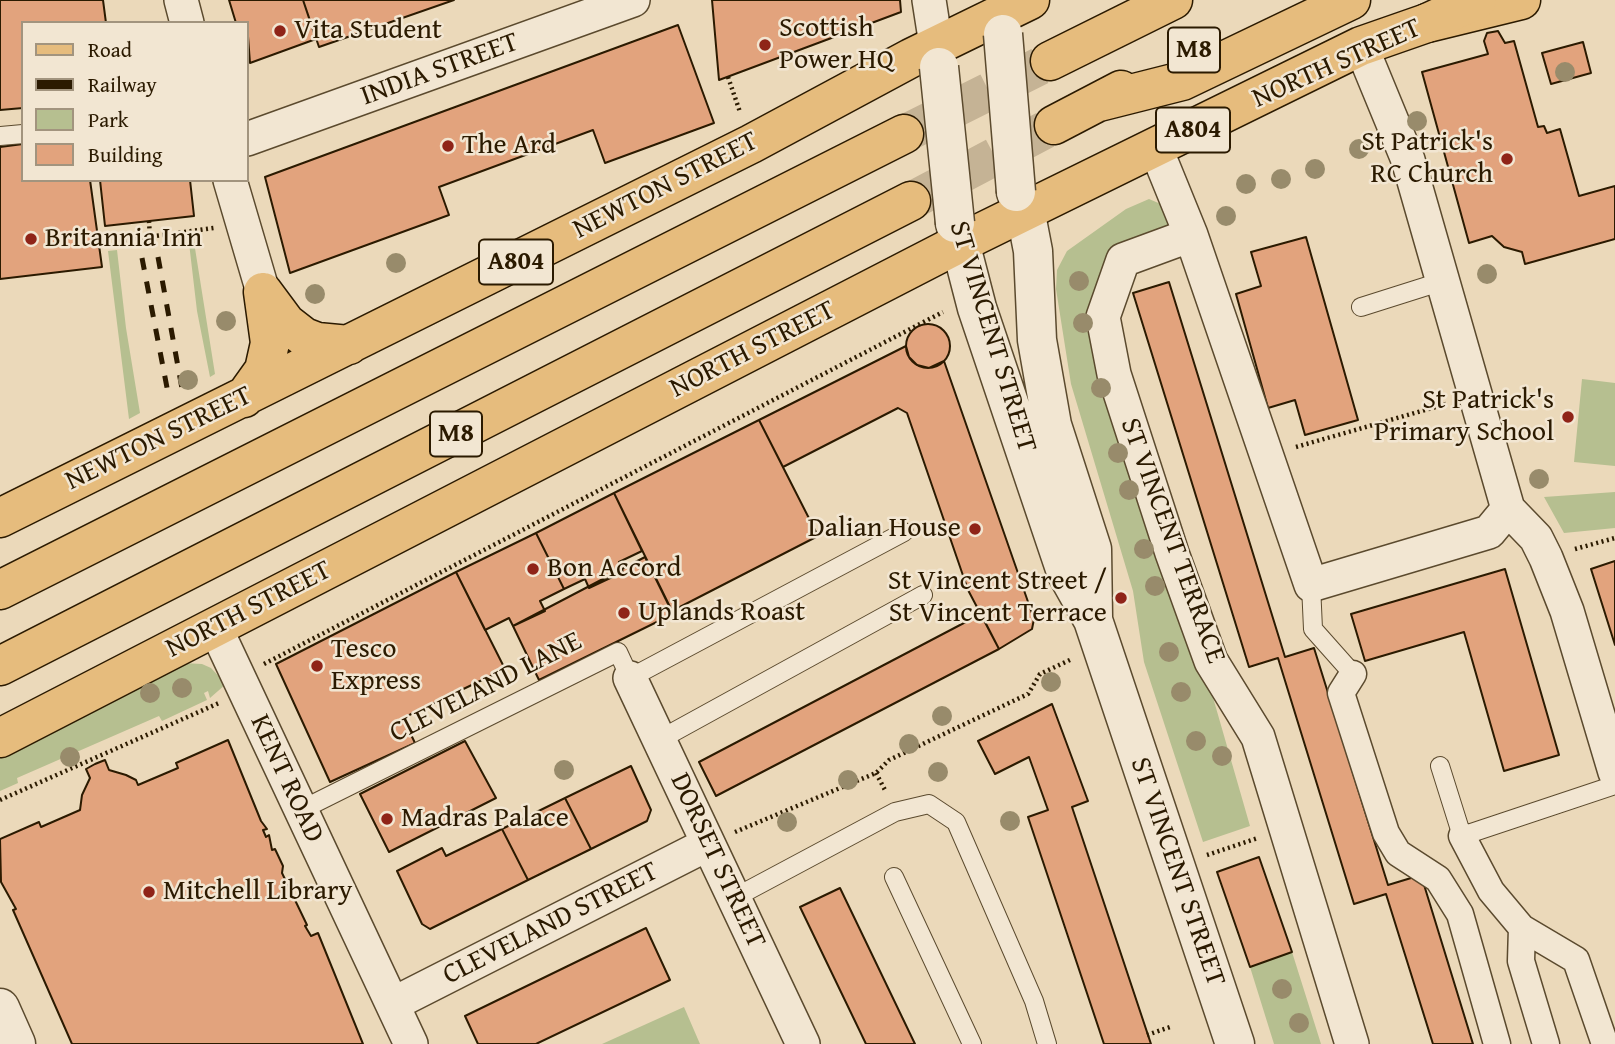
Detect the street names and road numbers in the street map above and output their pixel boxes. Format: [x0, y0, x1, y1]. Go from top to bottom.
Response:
street label: NORTH STREET [1248, 12, 1426, 116]
street label: INDIA STREET [357, 26, 523, 114]
road number: M8 [1168, 28, 1220, 72]
road number: A804 [1156, 108, 1230, 153]
street label: NEWTON STREET [568, 125, 764, 247]
street label: ST VINCENT STREET [941, 217, 1043, 457]
road number: A804 [479, 240, 553, 284]
street label: NORTH STREET [665, 294, 841, 406]
street label: NEWTON STREET [60, 379, 258, 499]
road number: M8 [430, 412, 482, 456]
street label: ST VINCENT TERRACE [1112, 414, 1232, 668]
street label: NORTH STREET [161, 554, 337, 666]
street label: CLEVELAND LANE [384, 625, 588, 751]
street label: KENT ROAD [242, 710, 330, 848]
street label: ST VINCENT STREET [1122, 753, 1232, 991]
street label: DORSET STREET [662, 768, 772, 954]
street label: CLEVELAND STREET [438, 855, 664, 993]

